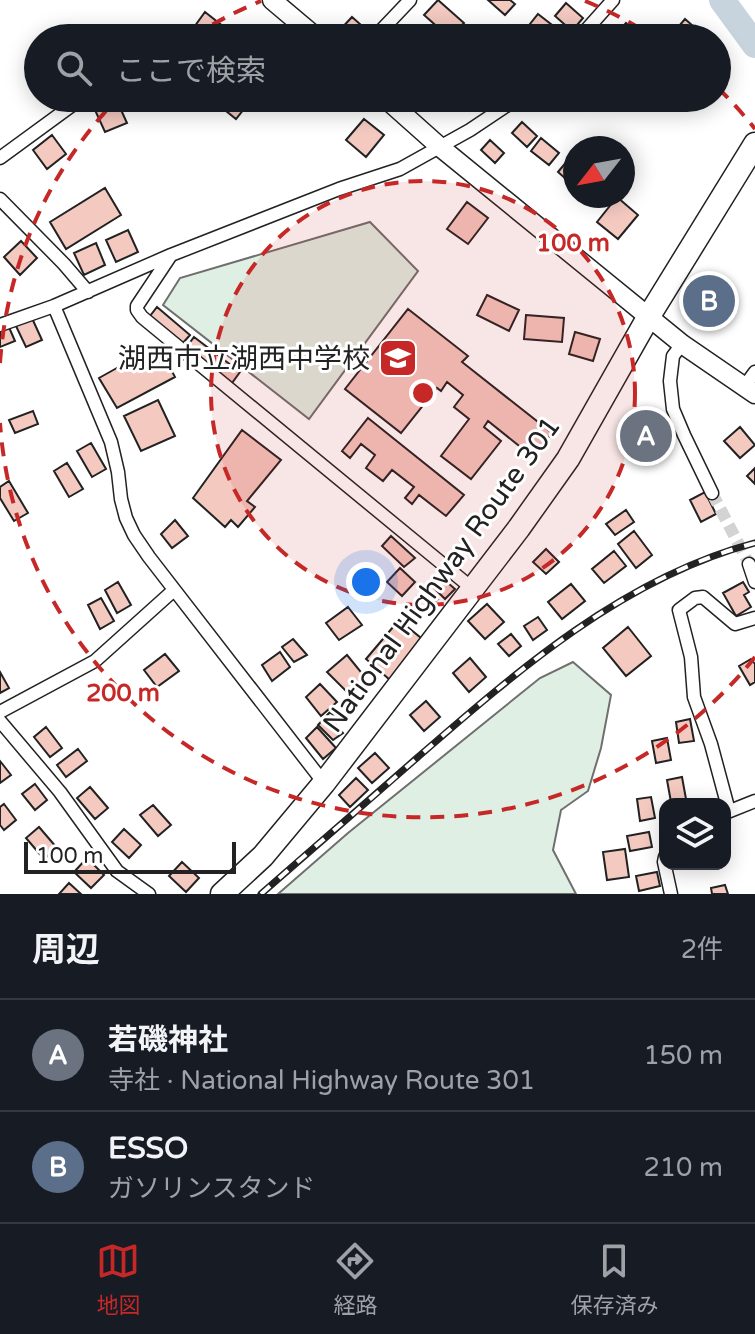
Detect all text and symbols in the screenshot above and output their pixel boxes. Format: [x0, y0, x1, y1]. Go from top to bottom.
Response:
search box [24, 24, 731, 112]
icon: search [52, 46, 96, 90]
text: ここで検索 [116, 53, 266, 90]
north arrow [563, 136, 635, 208]
text: 100 m [536, 229, 610, 258]
pin: B [683, 271, 735, 331]
school or university icon: 湖西市立湖西中学校 [377, 337, 419, 379]
place label: 湖西市立湖西中学校 [118, 342, 370, 376]
centre of rings [409, 379, 437, 407]
pin: A [620, 406, 672, 466]
street label: National Highway Route 301 [316, 410, 568, 739]
your location [346, 562, 386, 602]
text: 200 m [86, 679, 160, 708]
map controls [659, 798, 731, 870]
button: layers [659, 798, 731, 870]
scale bar [24, 838, 236, 874]
text: 100 m [36, 843, 103, 869]
text: 周辺 [32, 930, 100, 971]
text: 2件 [681, 934, 723, 965]
text: 若磯神社 [108, 1022, 228, 1059]
text: A [48, 1040, 68, 1071]
text: 150 m [643, 1040, 723, 1071]
text: 寺社 · National Highway Route 301 [108, 1065, 535, 1096]
text: ESSO [108, 1130, 188, 1167]
text: B [49, 1152, 67, 1183]
text: 210 m [643, 1152, 723, 1183]
text: ガソリンスタンド [108, 1173, 315, 1204]
tab: 地図 [96, 1239, 141, 1319]
tab: 経路 [333, 1239, 378, 1319]
tab: 保存済み [570, 1239, 659, 1319]

